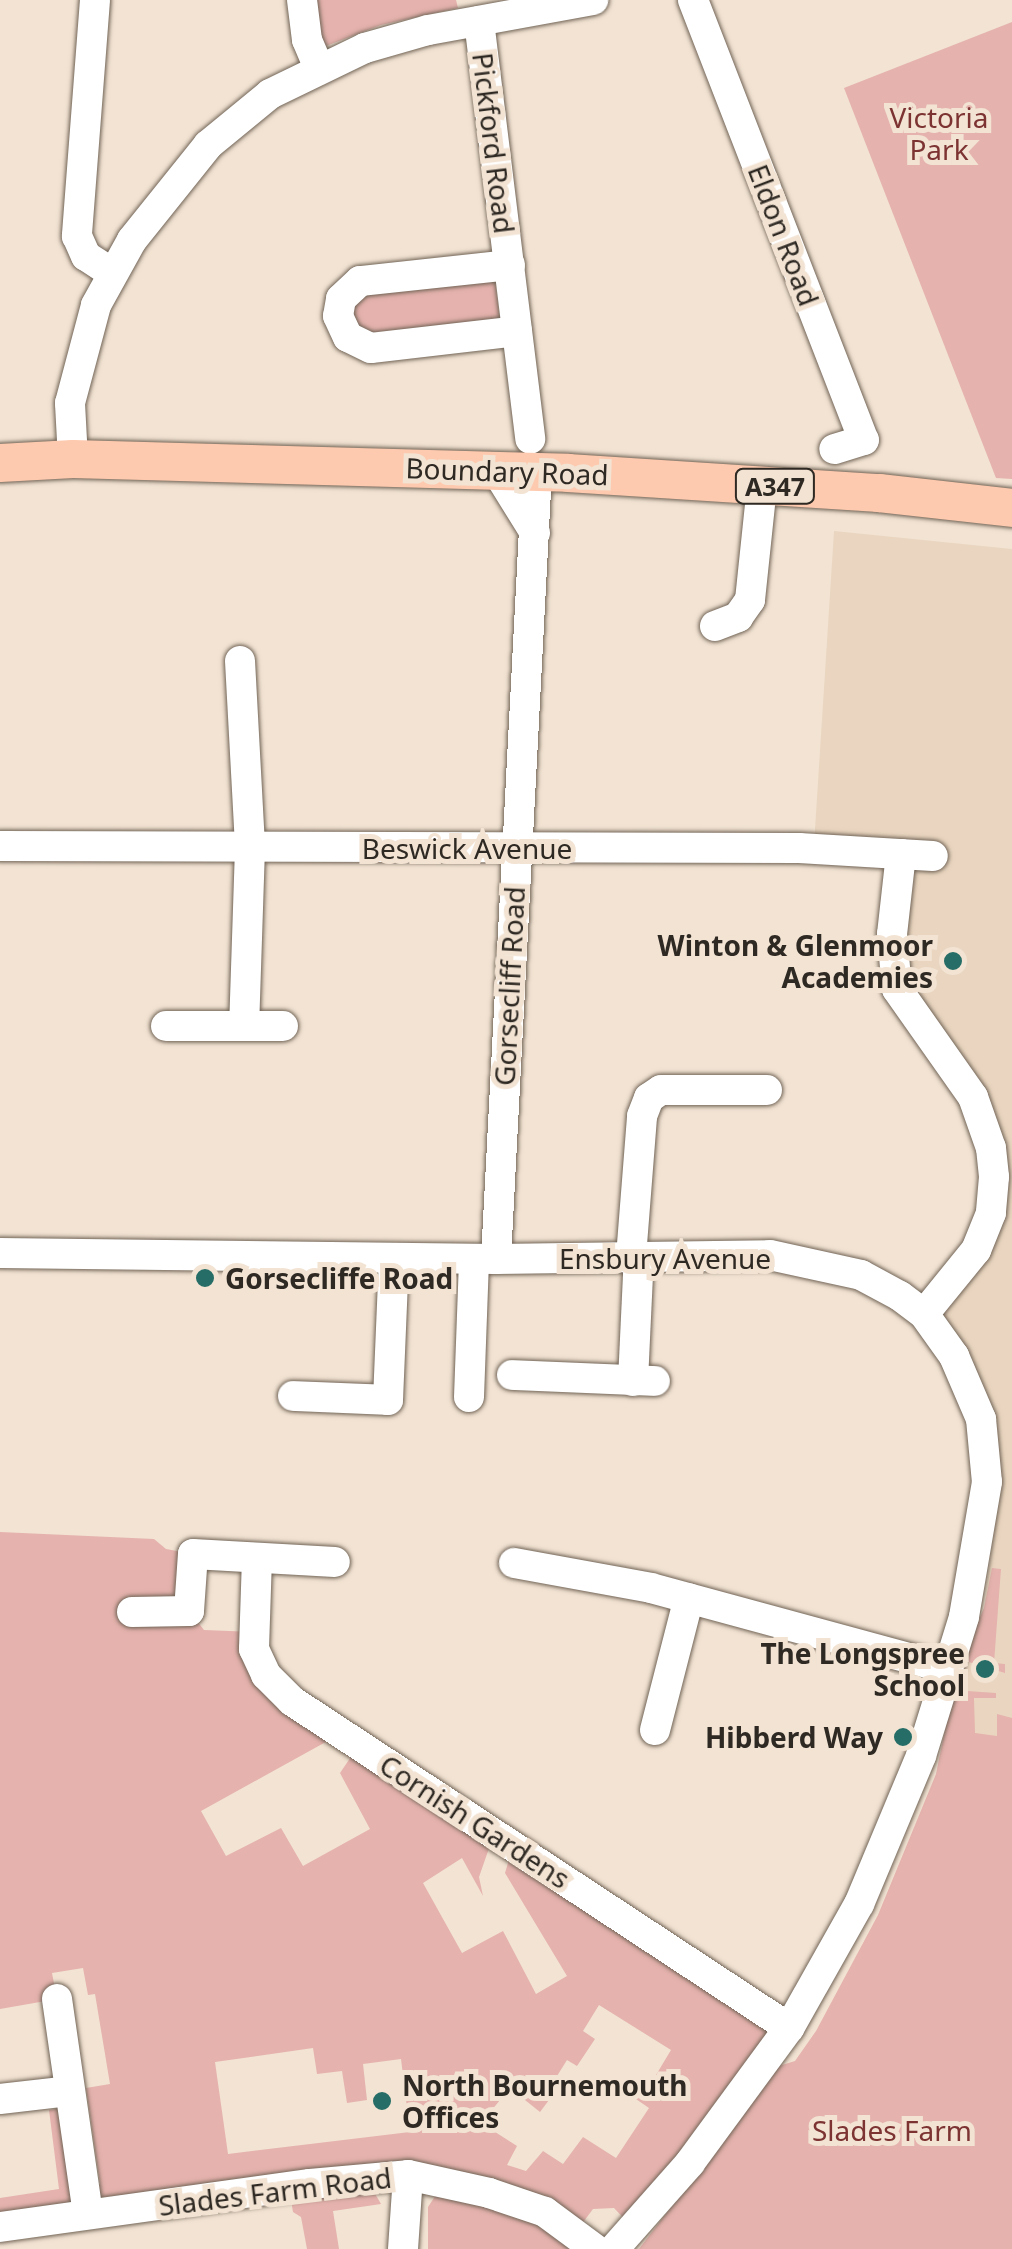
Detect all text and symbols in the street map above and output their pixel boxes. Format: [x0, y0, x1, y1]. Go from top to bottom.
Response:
street label: Pickford Road [466, 51, 522, 235]
park label: Victoria Park [889, 100, 989, 166]
street label: Eldon Road [742, 160, 826, 310]
street label: Boundary Road [405, 451, 609, 491]
road number: A347 [732, 466, 818, 506]
street label: Beswick Avenue [362, 831, 572, 865]
street label: Gorsecliff Road [487, 885, 531, 1087]
place label: Winton & Glenmoor Academies [658, 928, 933, 994]
marker: Winton & Glenmoor Academies [942, 950, 964, 972]
street label: Ensbury Avenue [559, 1241, 771, 1275]
place label: Gorsecliffe Road [225, 1261, 453, 1295]
marker: Gorsecliffe Road [194, 1267, 216, 1289]
place label: The Longspree School [760, 1636, 965, 1702]
marker: The Longspree School [974, 1658, 996, 1680]
place label: Hibberd Way [705, 1720, 883, 1754]
marker: Hibberd Way [892, 1726, 914, 1748]
street label: Cornish Gardens [374, 1747, 576, 1895]
place label: North Bournemouth Offices [402, 2068, 688, 2134]
marker: North Bournemouth Offices [371, 2090, 393, 2112]
park label: Slades Farm [812, 2113, 972, 2147]
street label: Slades Farm Road [157, 2160, 393, 2222]

